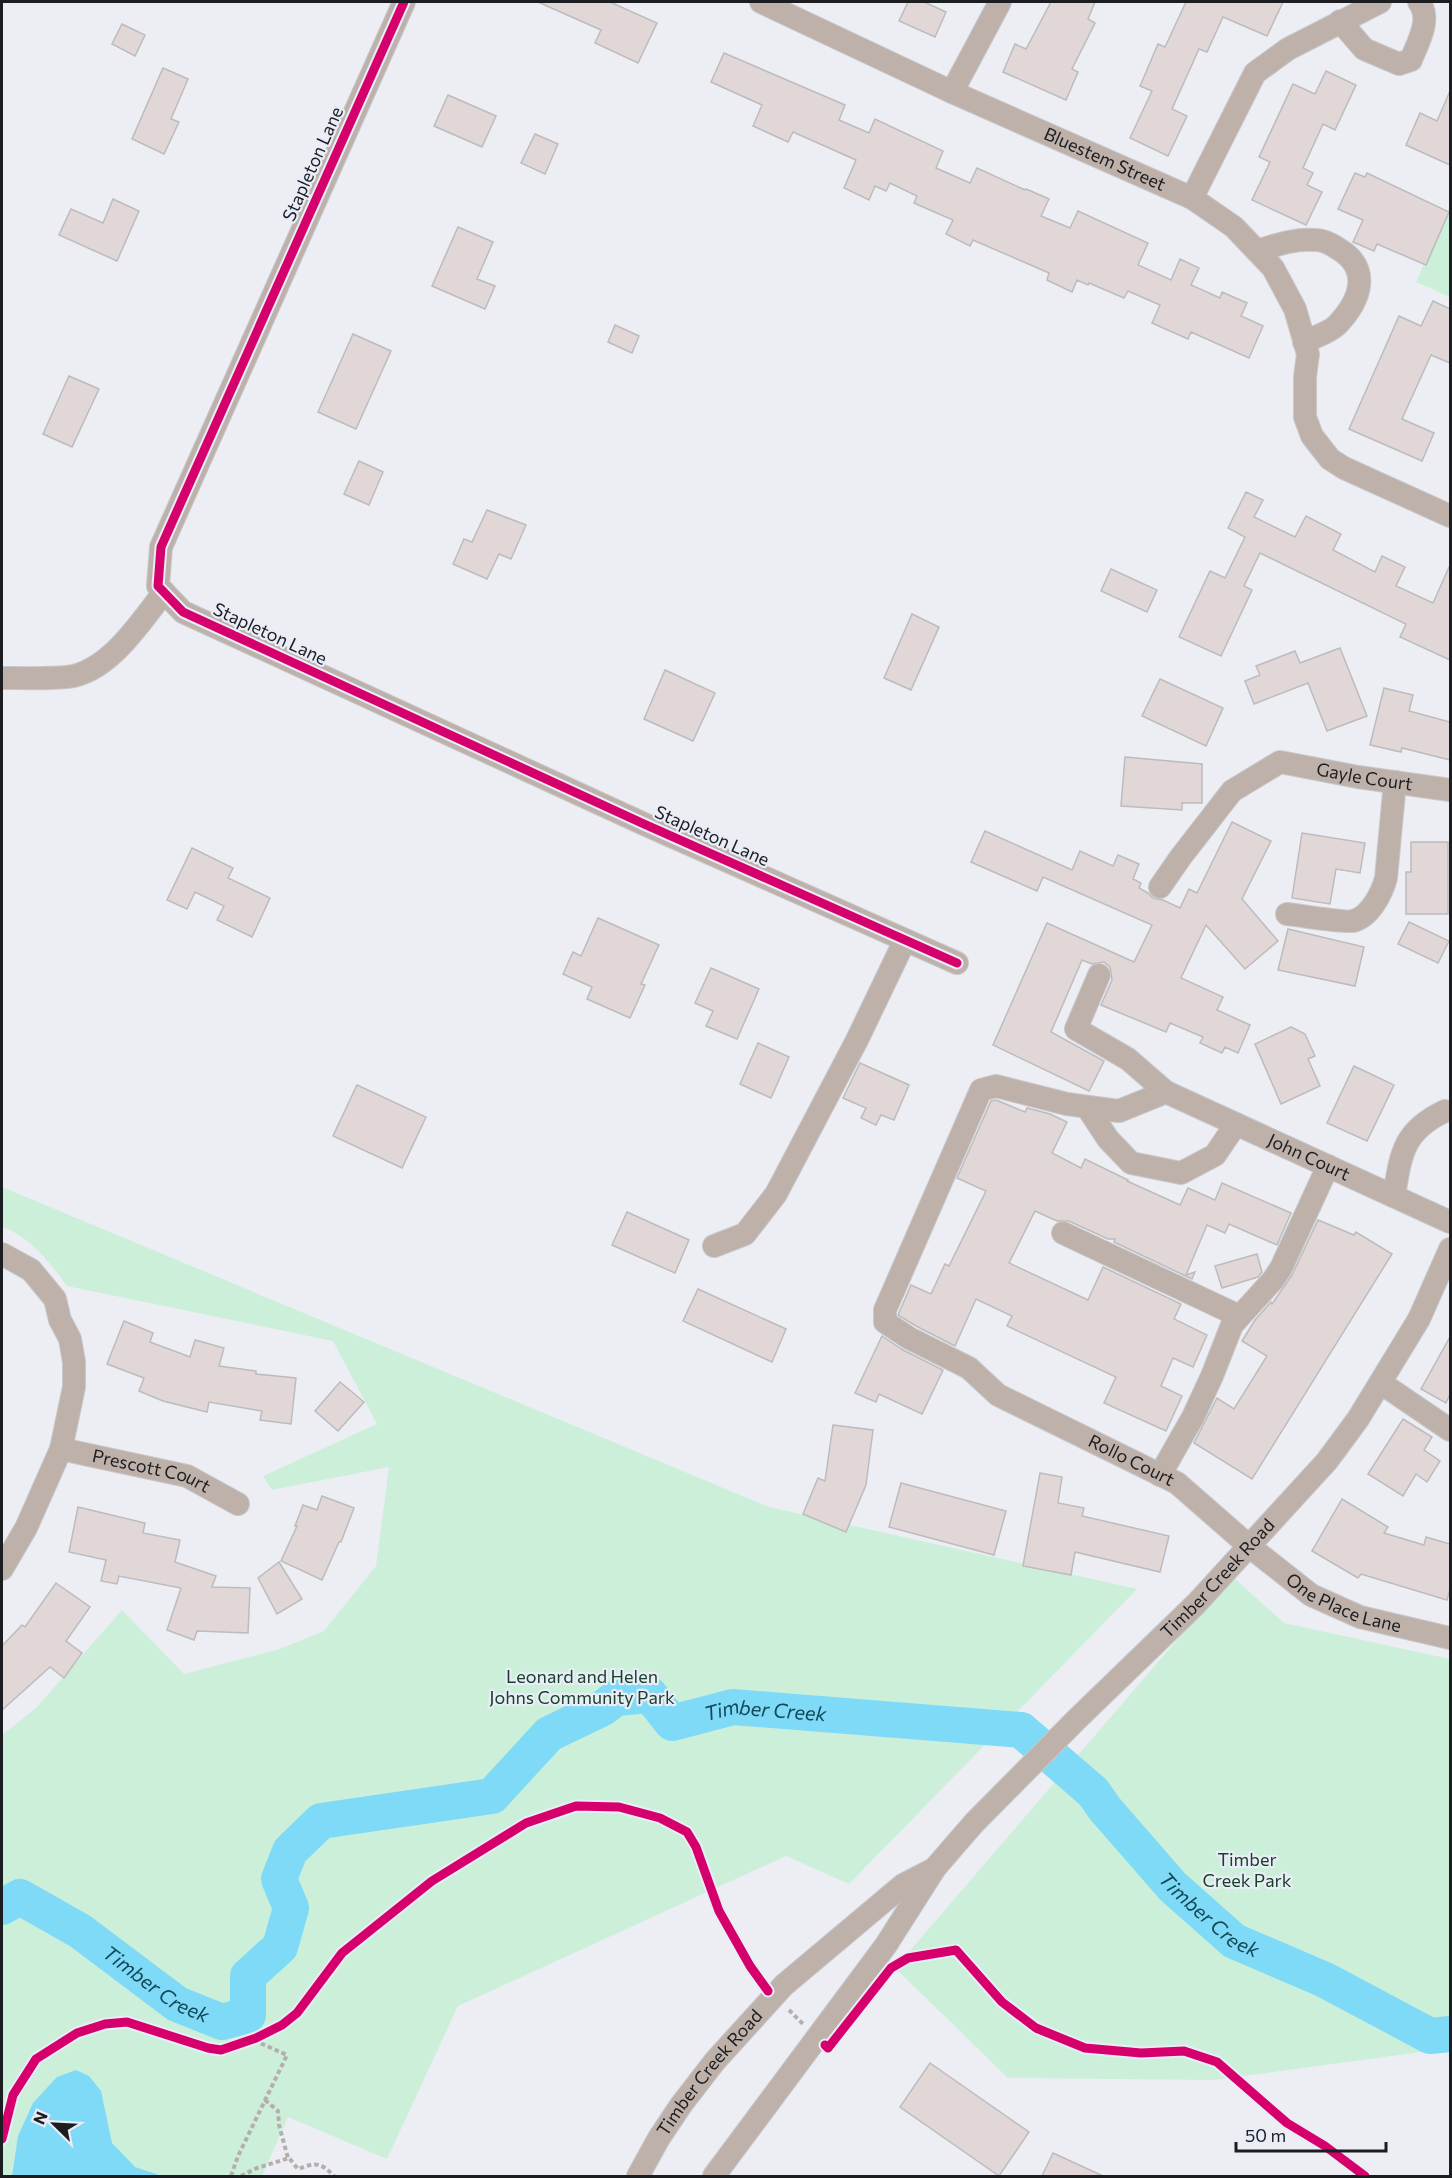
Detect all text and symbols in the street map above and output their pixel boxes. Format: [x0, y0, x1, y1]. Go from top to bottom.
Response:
street label: Stapleton Lane [277, 103, 347, 224]
street label: Bluestem Street [1041, 122, 1169, 195]
street label: Stapleton Lane [210, 597, 331, 669]
street label: Gayle Court [1315, 757, 1414, 795]
street label: Stapleton Lane [652, 800, 773, 870]
street label: John Court [1265, 1128, 1354, 1185]
street label: Rollo Court [1085, 1429, 1178, 1490]
street label: Prescott Court [90, 1444, 215, 1497]
street label: Timber Creek Road [1155, 1514, 1279, 1642]
street label: One Place Lane [1282, 1568, 1404, 1636]
park label: Leonard and Helen Johns Community Park [489, 1665, 675, 1708]
water label: Timber Creek [701, 1693, 829, 1726]
park label: Timber Creek Park [1202, 1848, 1292, 1891]
water label: Timber Creek [1154, 1867, 1264, 1962]
water label: Timber Creek [99, 1940, 214, 2027]
street label: Timber Creek Road [651, 2004, 766, 2140]
north arrow [24, 2094, 84, 2154]
text: N [29, 2108, 51, 2127]
scale bar [1236, 2115, 1386, 2153]
text: 50 m [1245, 2124, 1286, 2146]

